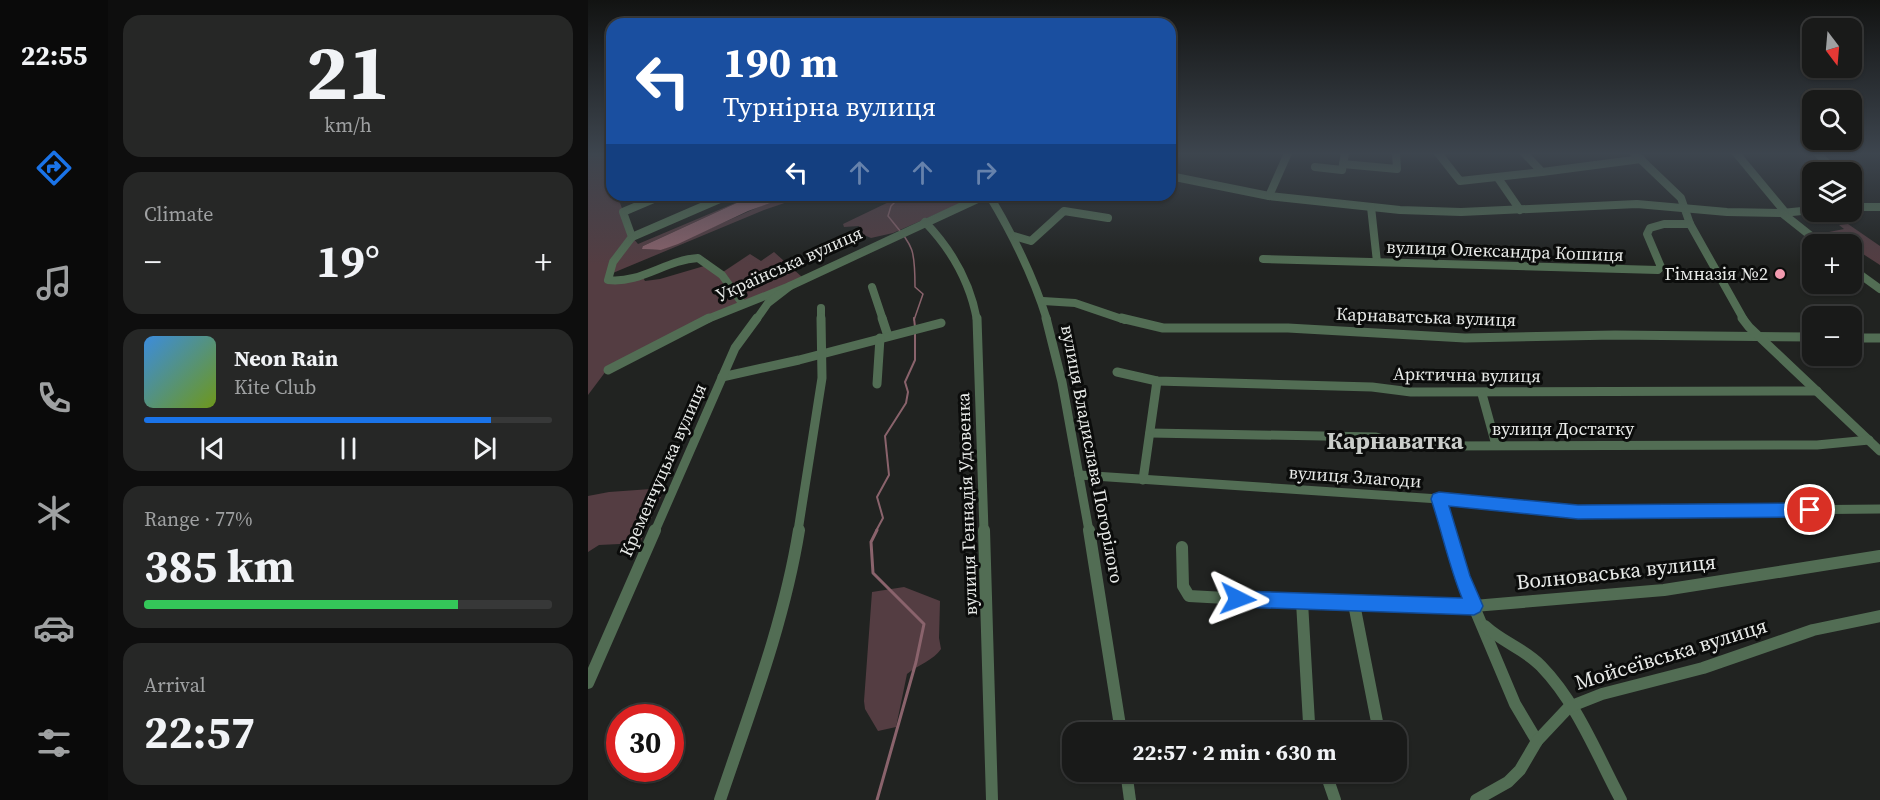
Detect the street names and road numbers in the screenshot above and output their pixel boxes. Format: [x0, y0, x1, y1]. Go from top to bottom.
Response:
street label: Українська вулиця [711, 220, 866, 307]
street label: вулиця Олександра Кошиця [1386, 234, 1624, 267]
street label: Карнаватська вулиця [1335, 301, 1517, 332]
street label: вулиця Владислава Погорілого [1055, 323, 1130, 585]
street label: Арктична вулиця [1393, 361, 1541, 388]
street label: Кременчуцька вулиця [613, 379, 712, 560]
street label: вулиця Геннадія Удовенка [950, 391, 983, 616]
street label: вулиця Достатку [1492, 416, 1635, 441]
street label: вулиця Злагоди [1288, 459, 1422, 494]
street label: Волноваська вулиця [1515, 547, 1717, 596]
street label: Мойсеївська вулиця [1571, 610, 1771, 697]

